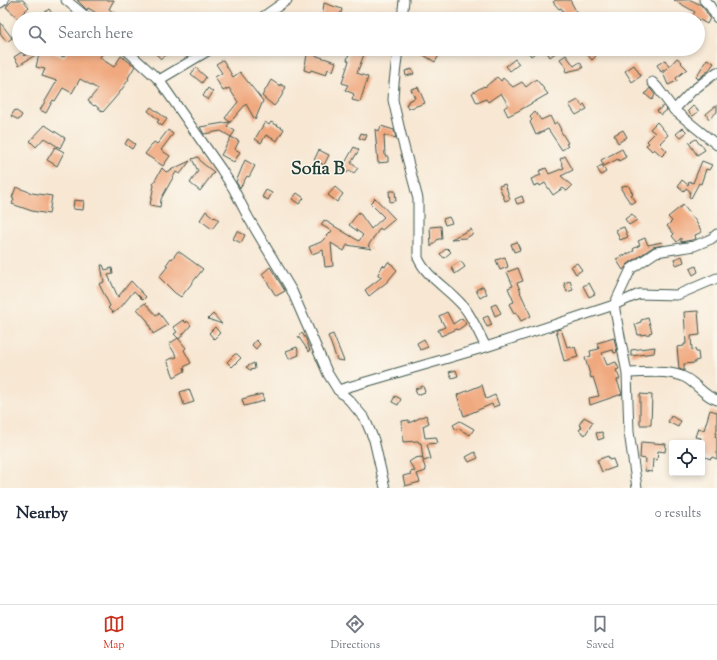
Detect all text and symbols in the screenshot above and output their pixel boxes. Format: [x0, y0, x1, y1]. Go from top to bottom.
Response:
search box [12, 12, 705, 56]
icon: search [26, 23, 48, 45]
text: Search here [58, 24, 133, 45]
district label: Sofia B [291, 157, 346, 183]
map controls [669, 440, 705, 476]
button: locate [669, 440, 705, 476]
text: Nearby [16, 502, 68, 526]
text: 0 results [655, 505, 701, 523]
tab: Map [103, 613, 125, 653]
tab: Directions [331, 613, 380, 653]
tab: Saved [586, 613, 614, 653]

